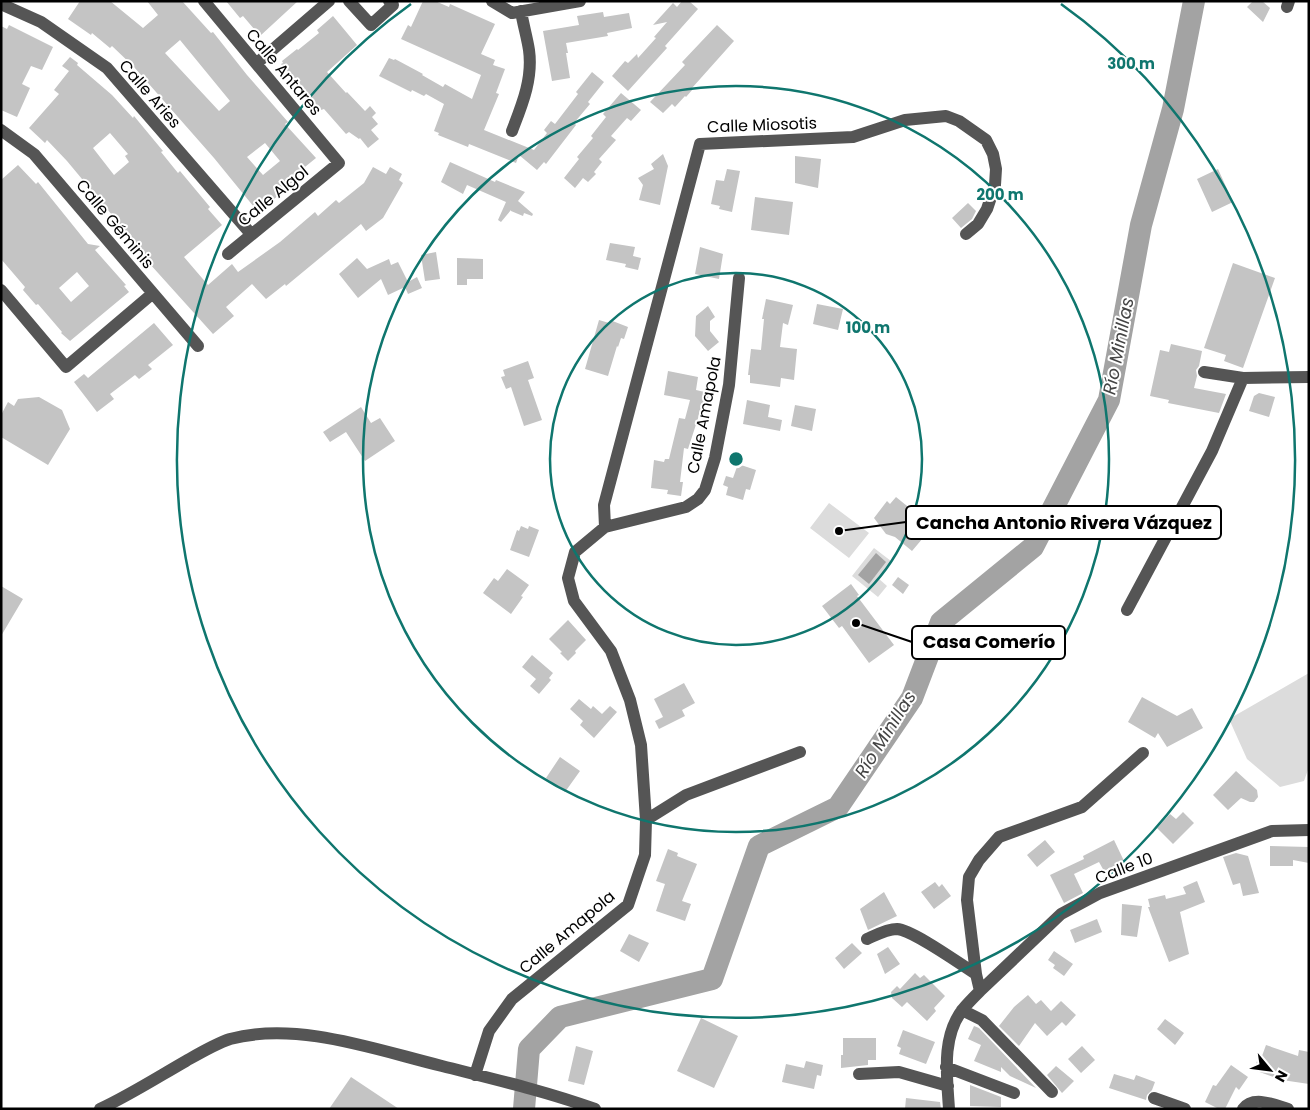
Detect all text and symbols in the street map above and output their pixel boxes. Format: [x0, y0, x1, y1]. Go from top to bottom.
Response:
street label: Calle Antares [241, 24, 327, 120]
text: 300 m [1107, 53, 1155, 74]
street label: Calle Aries [114, 55, 186, 133]
street label: Calle Miosotis [707, 112, 817, 138]
street label: Calle Algol [233, 160, 313, 232]
street label: Calle Géminis [71, 174, 159, 274]
text: 200 m [976, 184, 1024, 205]
water label: Río Minillas [1096, 295, 1140, 397]
text: 100 m [846, 317, 890, 338]
street label: Calle Amapola [681, 354, 727, 476]
centre of rings [727, 450, 745, 468]
callout: Cancha Antonio Rivera Vázquez [906, 506, 1221, 539]
text: Cancha Antonio Rivera Vázquez [916, 510, 1212, 535]
callout: Casa Comerío [912, 626, 1065, 659]
text: Casa Comerío [923, 629, 1055, 654]
water label: Río Minillas [848, 686, 922, 782]
street label: Calle 10 [1092, 846, 1156, 890]
street label: Calle Amapola [514, 885, 620, 979]
north arrow [1245, 1045, 1295, 1095]
text: N [1270, 1067, 1293, 1086]

